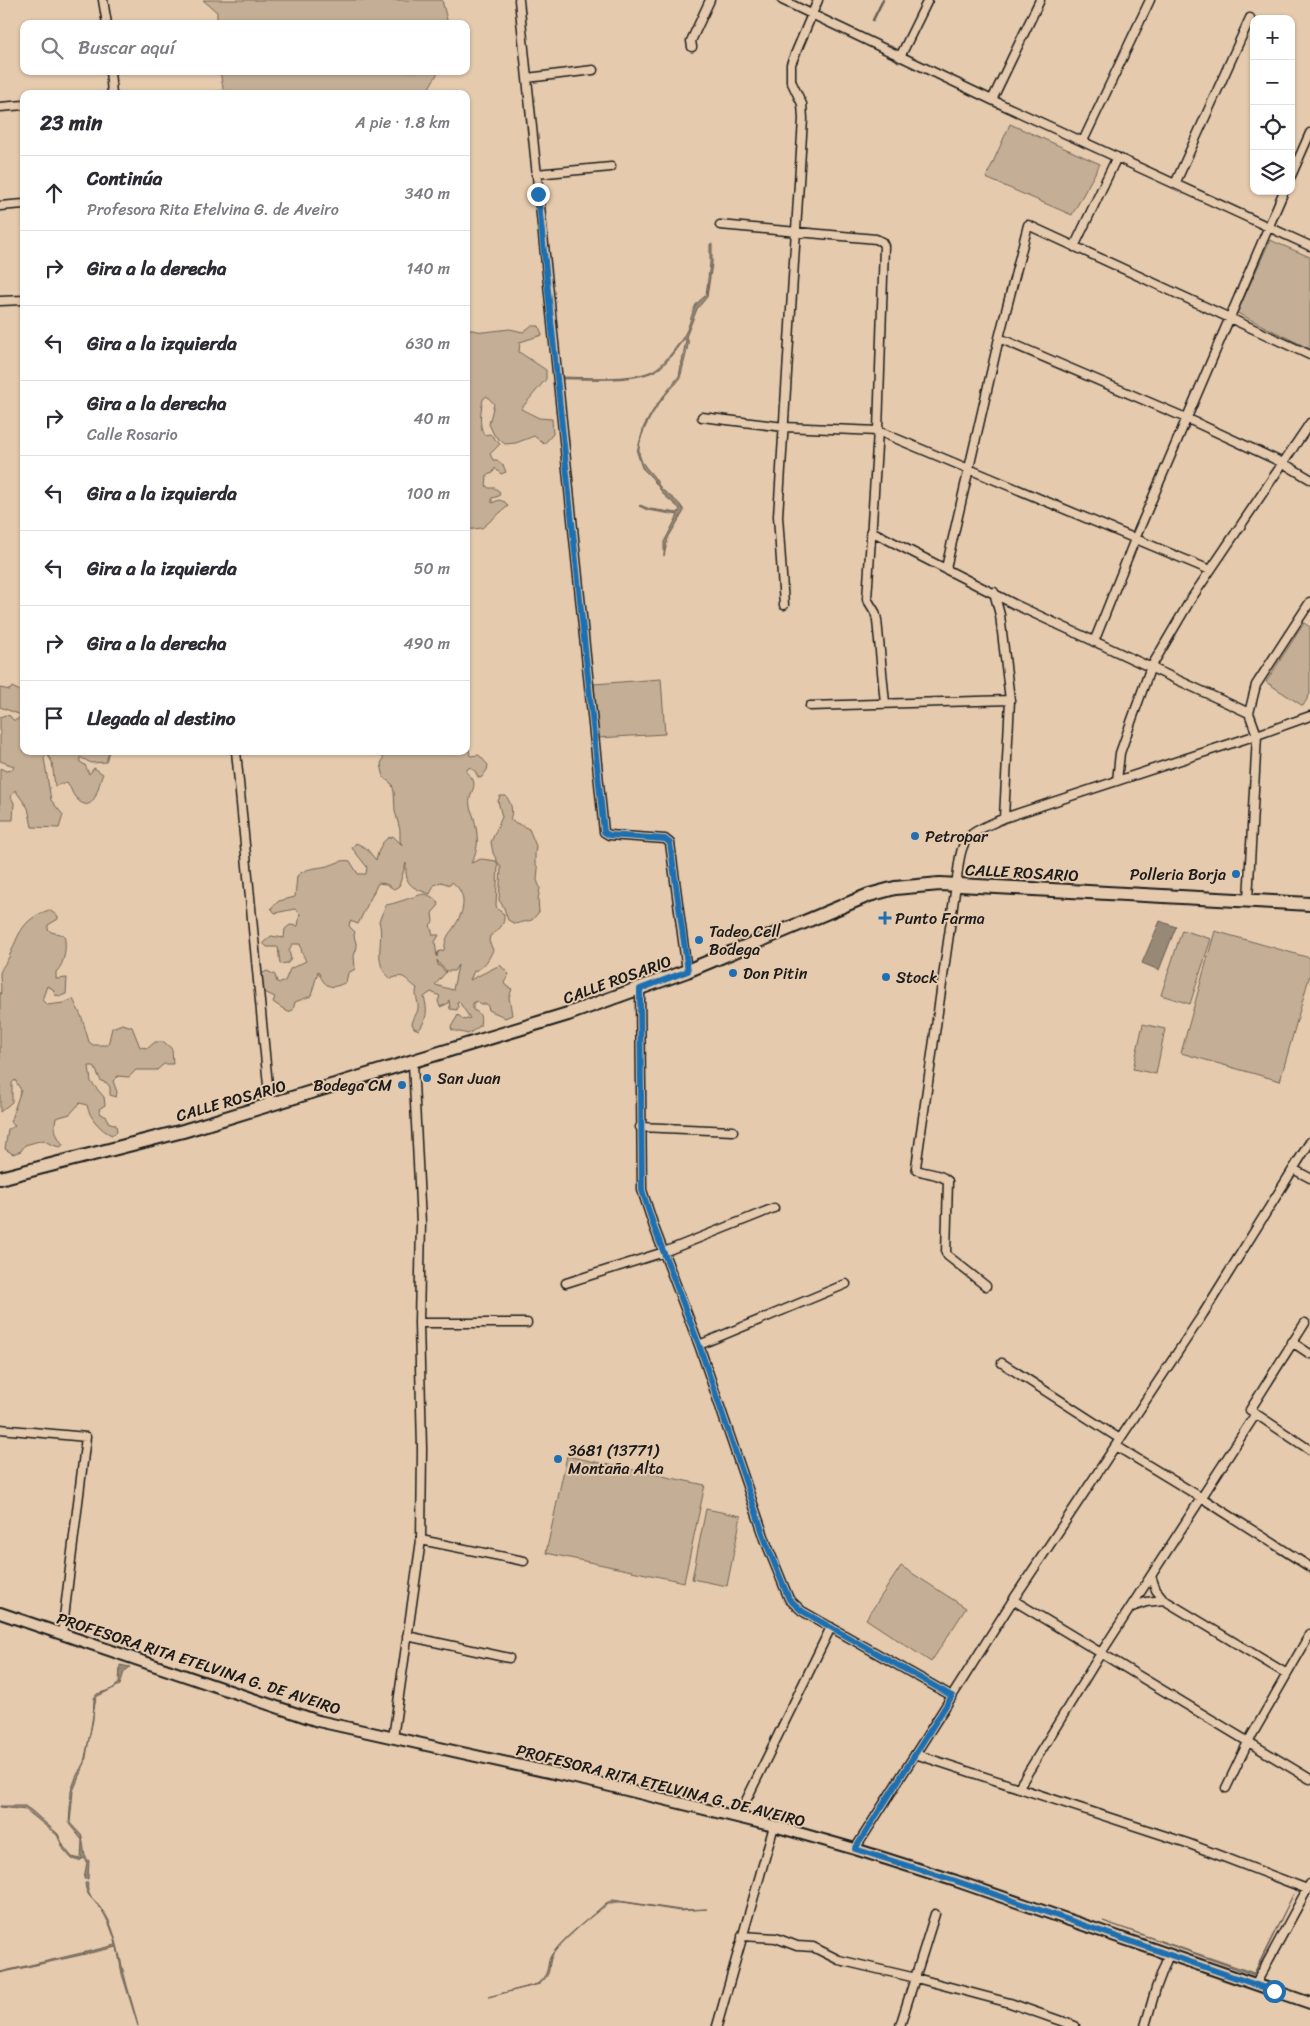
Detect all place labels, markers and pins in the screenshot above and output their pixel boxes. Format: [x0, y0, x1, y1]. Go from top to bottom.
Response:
place label: Petropar [925, 822, 989, 851]
marker: Petropar [909, 830, 921, 842]
place label: Polleria Borja [1130, 860, 1226, 889]
marker: Polleria Borja [1230, 868, 1242, 880]
place label: Punto Farma [895, 904, 985, 933]
marker: Punto Farma [879, 912, 891, 924]
place label: Tadeo Cell Bodega [709, 917, 781, 964]
marker: Tadeo Cell Bodega [693, 934, 705, 946]
place label: Don Pitin [743, 959, 808, 988]
place label: Stock [896, 963, 938, 992]
marker: Don Pitin [727, 967, 739, 979]
marker: Stock [880, 971, 892, 983]
place label: San Juan [437, 1064, 501, 1093]
place label: Bodega CM [313, 1071, 392, 1100]
marker: San Juan [421, 1072, 433, 1084]
marker: Bodega CM [396, 1079, 408, 1091]
place label: 3681 (13771) Montaña Alta [568, 1436, 664, 1483]
marker: 3681 (13771) Montaña Alta [552, 1453, 564, 1465]

